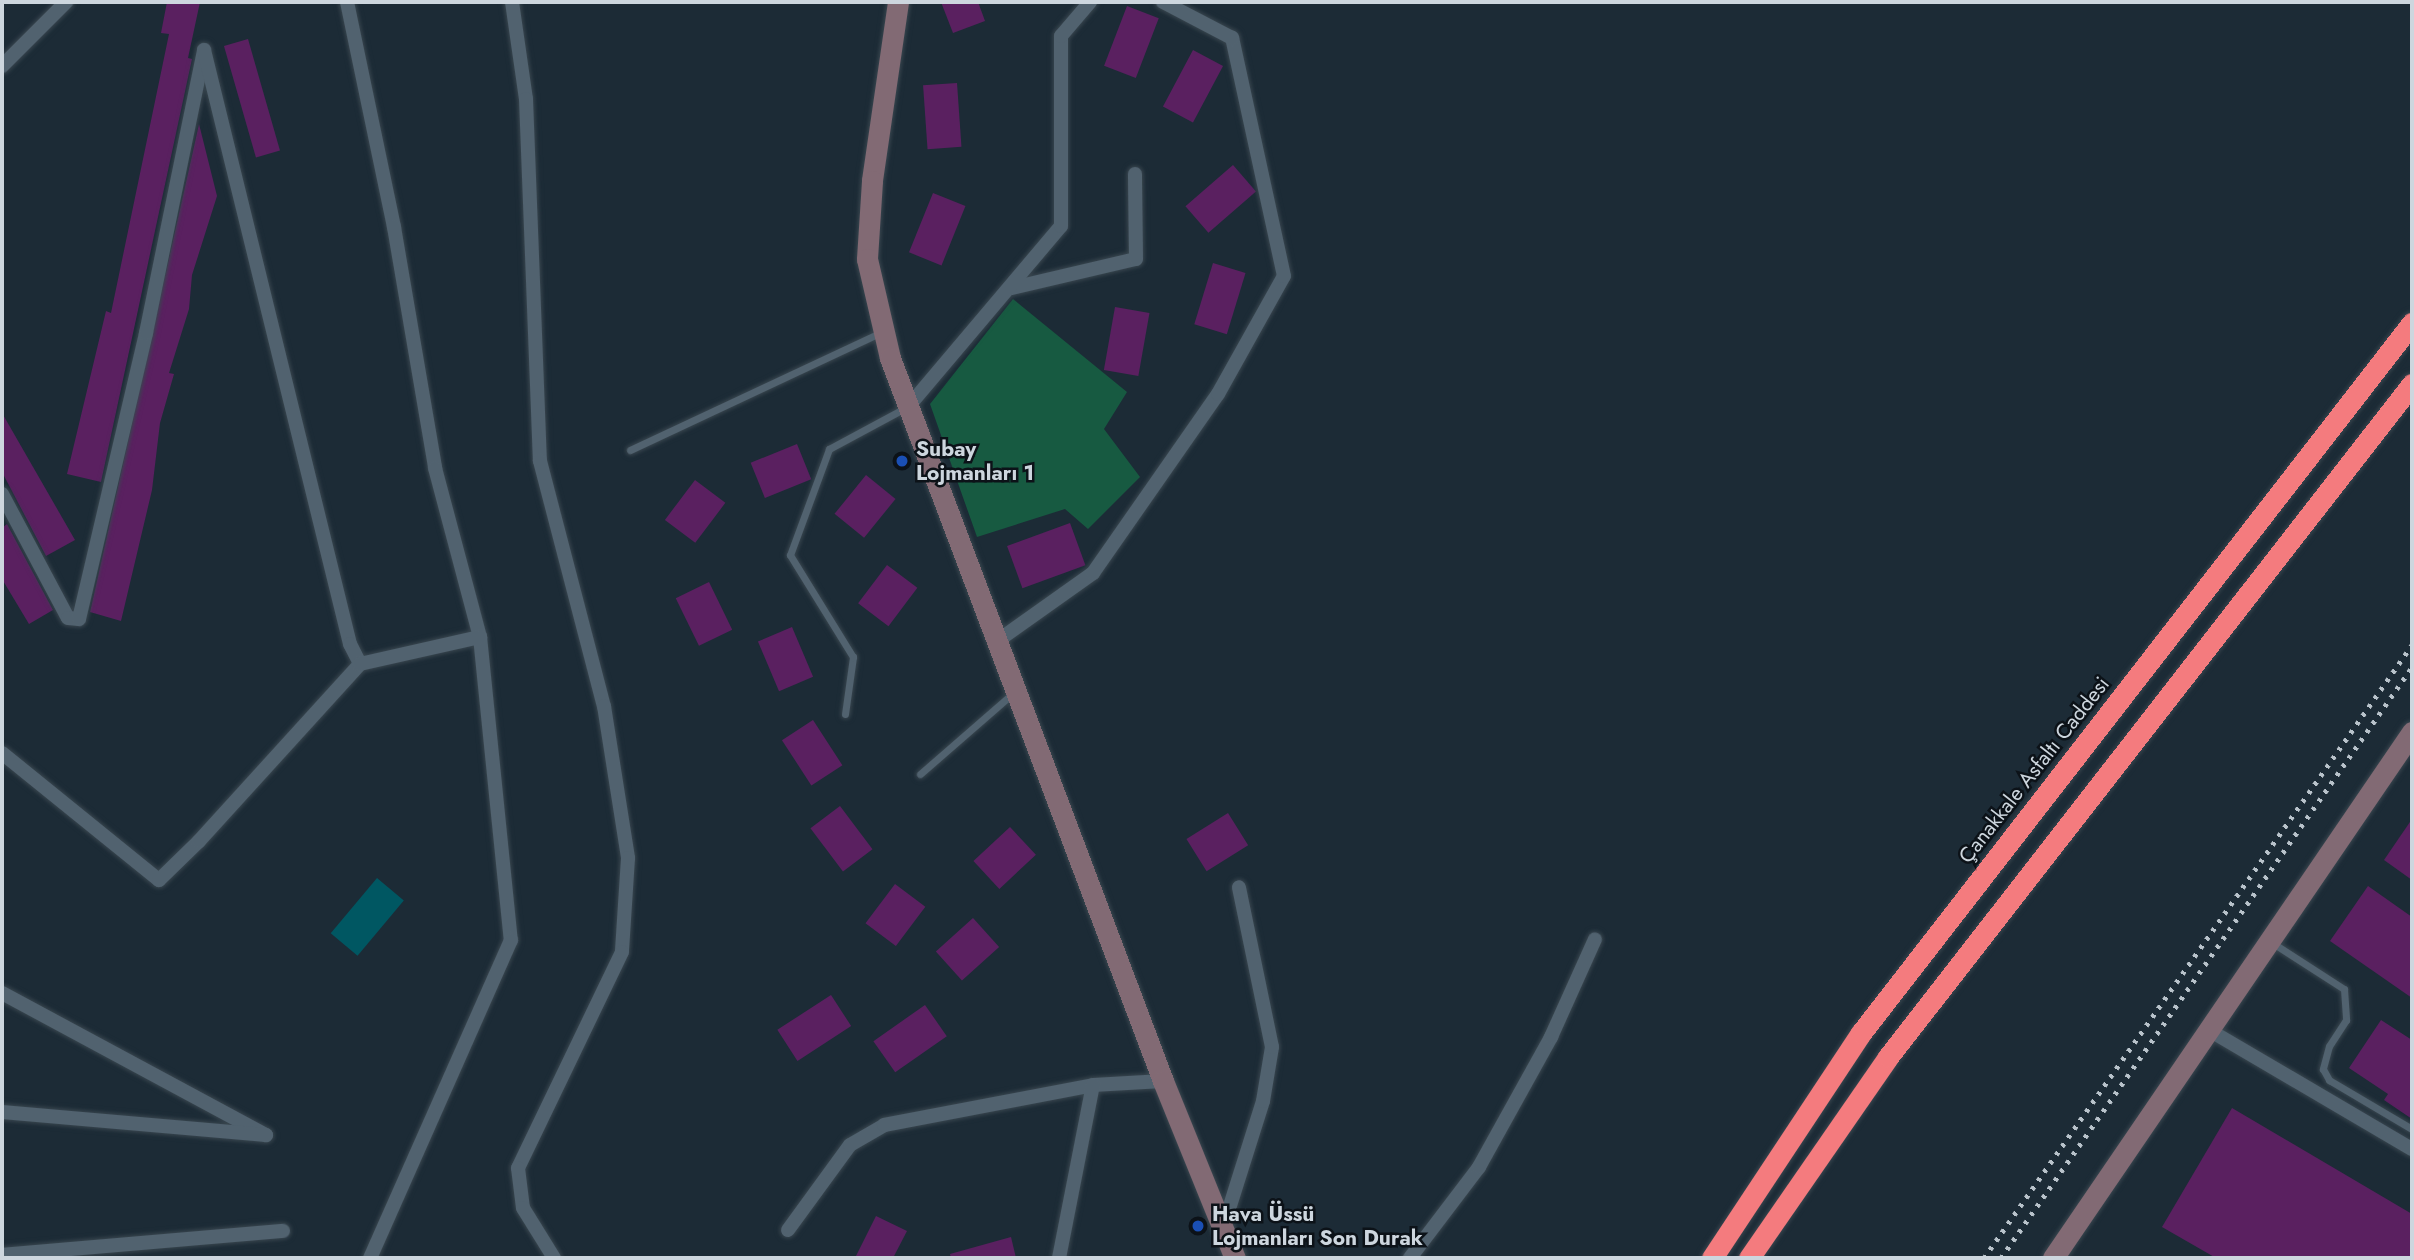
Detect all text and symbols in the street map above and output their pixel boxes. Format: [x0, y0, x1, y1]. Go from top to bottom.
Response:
place label: Subay Lojmanları 1 [916, 436, 1034, 486]
marker: Subay Lojmanları 1 [894, 453, 910, 469]
street label: Çanakkale Asfaltı Caddesi [1953, 672, 2115, 868]
place label: Hava Üssü Lojmanları Son Durak [1212, 1201, 1423, 1251]
marker: Hava Üssü Lojmanları Son Durak [1190, 1218, 1206, 1234]

